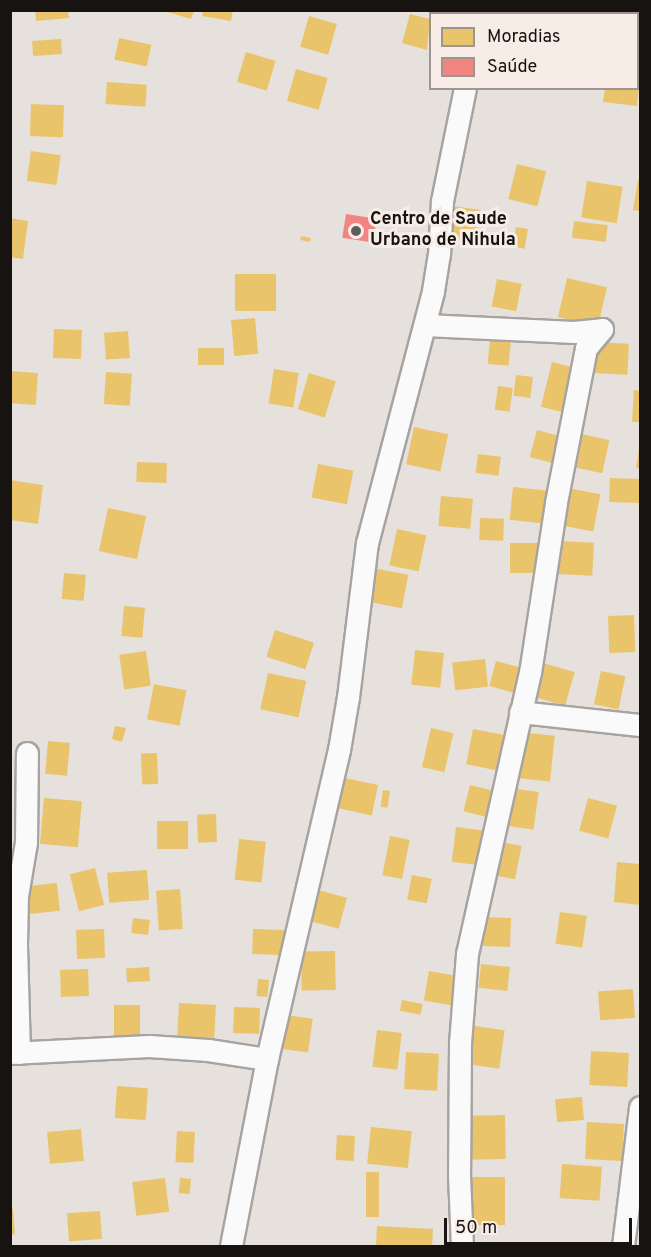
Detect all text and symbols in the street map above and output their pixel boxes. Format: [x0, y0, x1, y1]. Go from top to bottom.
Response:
legend [429, 12, 639, 90]
text: Moradias [487, 26, 560, 49]
text: Saúde [487, 56, 537, 79]
place label: Centro de Saude Urbano de Nihula [370, 210, 516, 252]
marker: Centro de Saude Urbano de Nihula [347, 222, 365, 240]
scale bar [447, 1206, 634, 1244]
text: 50 m [455, 1217, 497, 1240]

